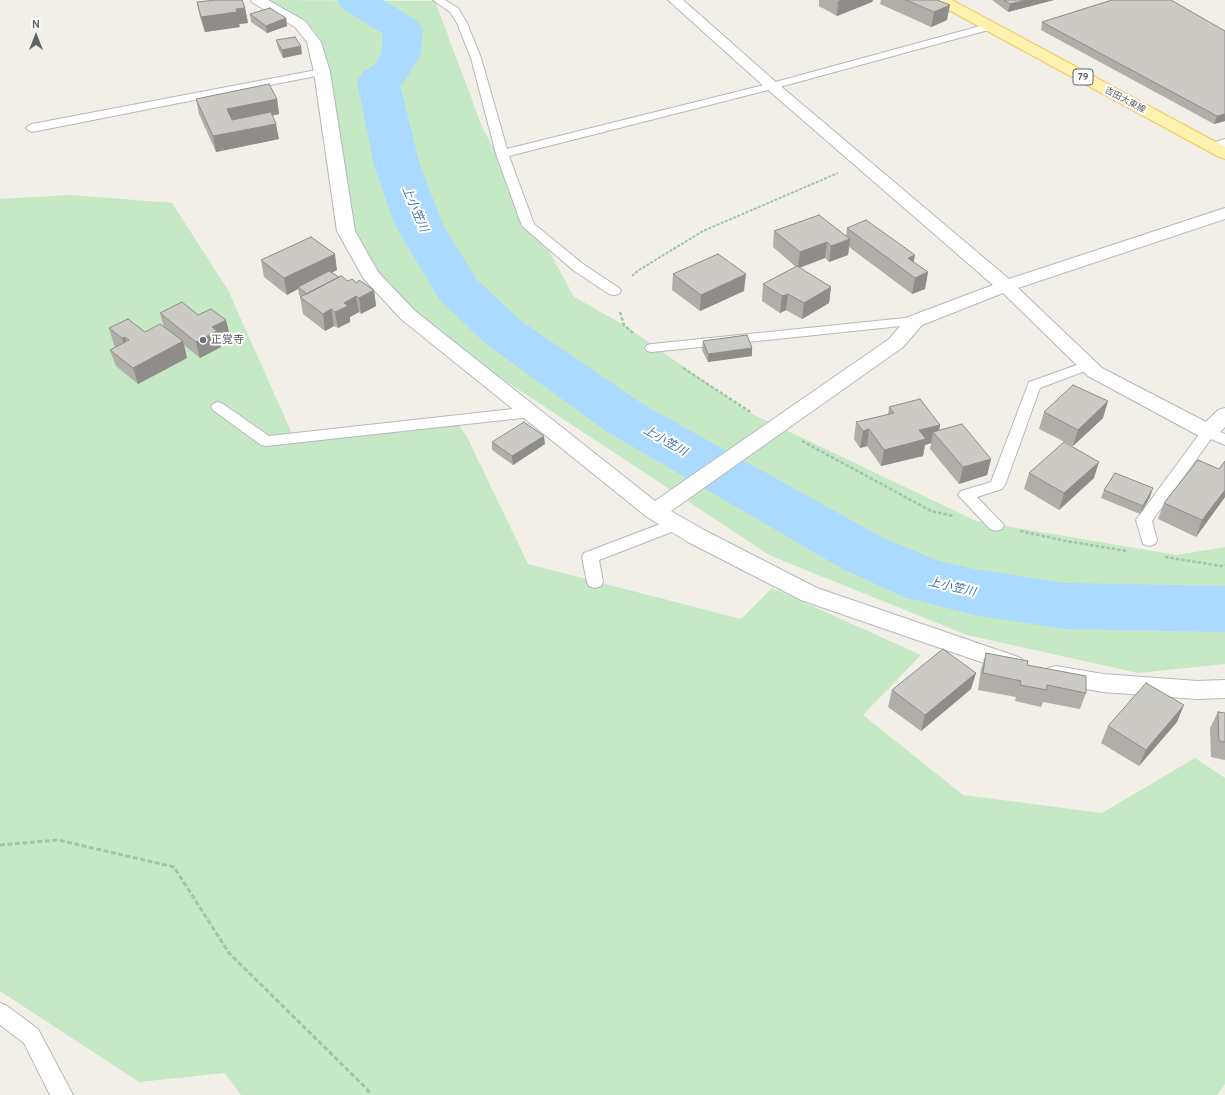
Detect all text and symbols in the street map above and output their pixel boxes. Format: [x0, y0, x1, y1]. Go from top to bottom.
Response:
north arrow [16, 16, 56, 56]
text: N [32, 17, 40, 31]
road number: 79 [1073, 69, 1093, 85]
street label: 吉田大東線 [1103, 85, 1147, 115]
water label: 上小笠川 [399, 184, 431, 234]
place label: 正覚寺 [211, 333, 244, 347]
marker: 正覚寺 [198, 335, 208, 345]
water label: 上小笠川 [641, 423, 689, 459]
water label: 上小笠川 [927, 575, 977, 599]

